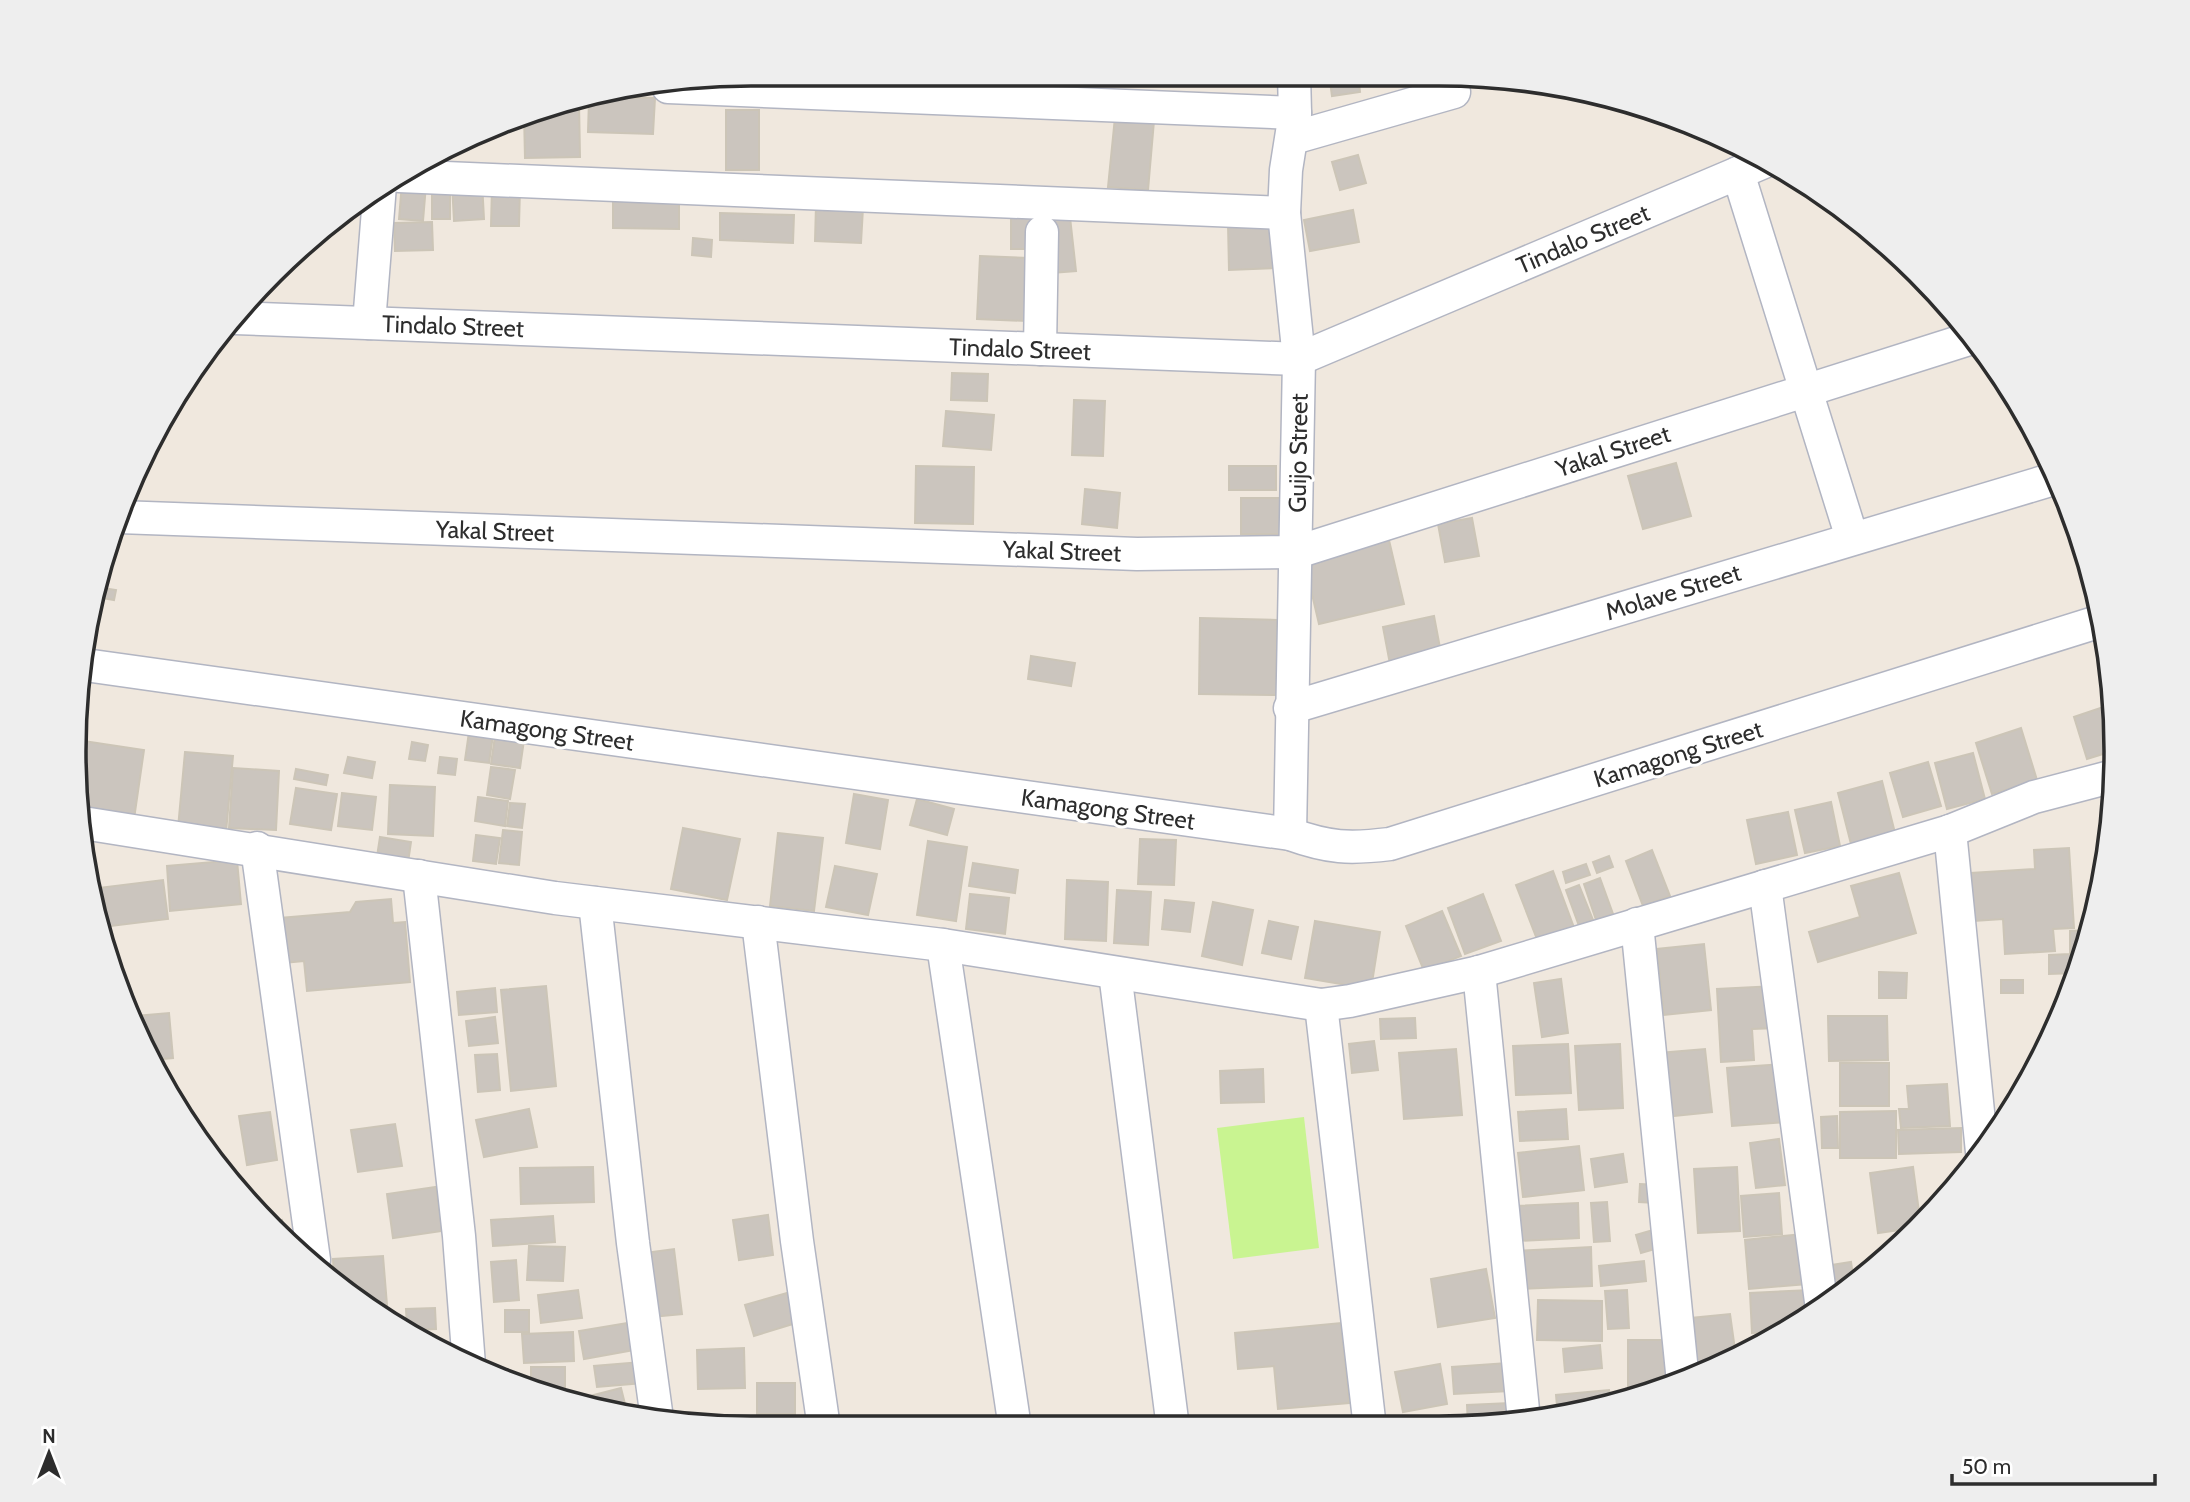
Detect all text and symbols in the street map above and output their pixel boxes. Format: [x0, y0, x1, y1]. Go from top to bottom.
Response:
street label: Tindalo Street [1512, 198, 1654, 280]
street label: Tindalo Street [382, 309, 524, 343]
street label: Tindalo Street [949, 332, 1091, 366]
street label: Guijo Street [1282, 393, 1314, 513]
street label: Yakal Street [1551, 419, 1674, 483]
street label: Yakal Street [434, 514, 555, 548]
street label: Yakal Street [1001, 534, 1122, 568]
street label: Molave Street [1602, 558, 1744, 626]
street label: Kamagong Street [458, 703, 636, 757]
street label: Kamagong Street [1590, 715, 1766, 793]
street label: Kamagong Street [1019, 782, 1197, 836]
north arrow [14, 1418, 84, 1488]
text: N [42, 1425, 56, 1448]
scale bar [1952, 1442, 2155, 1486]
text: 50 m [1962, 1454, 2011, 1479]

